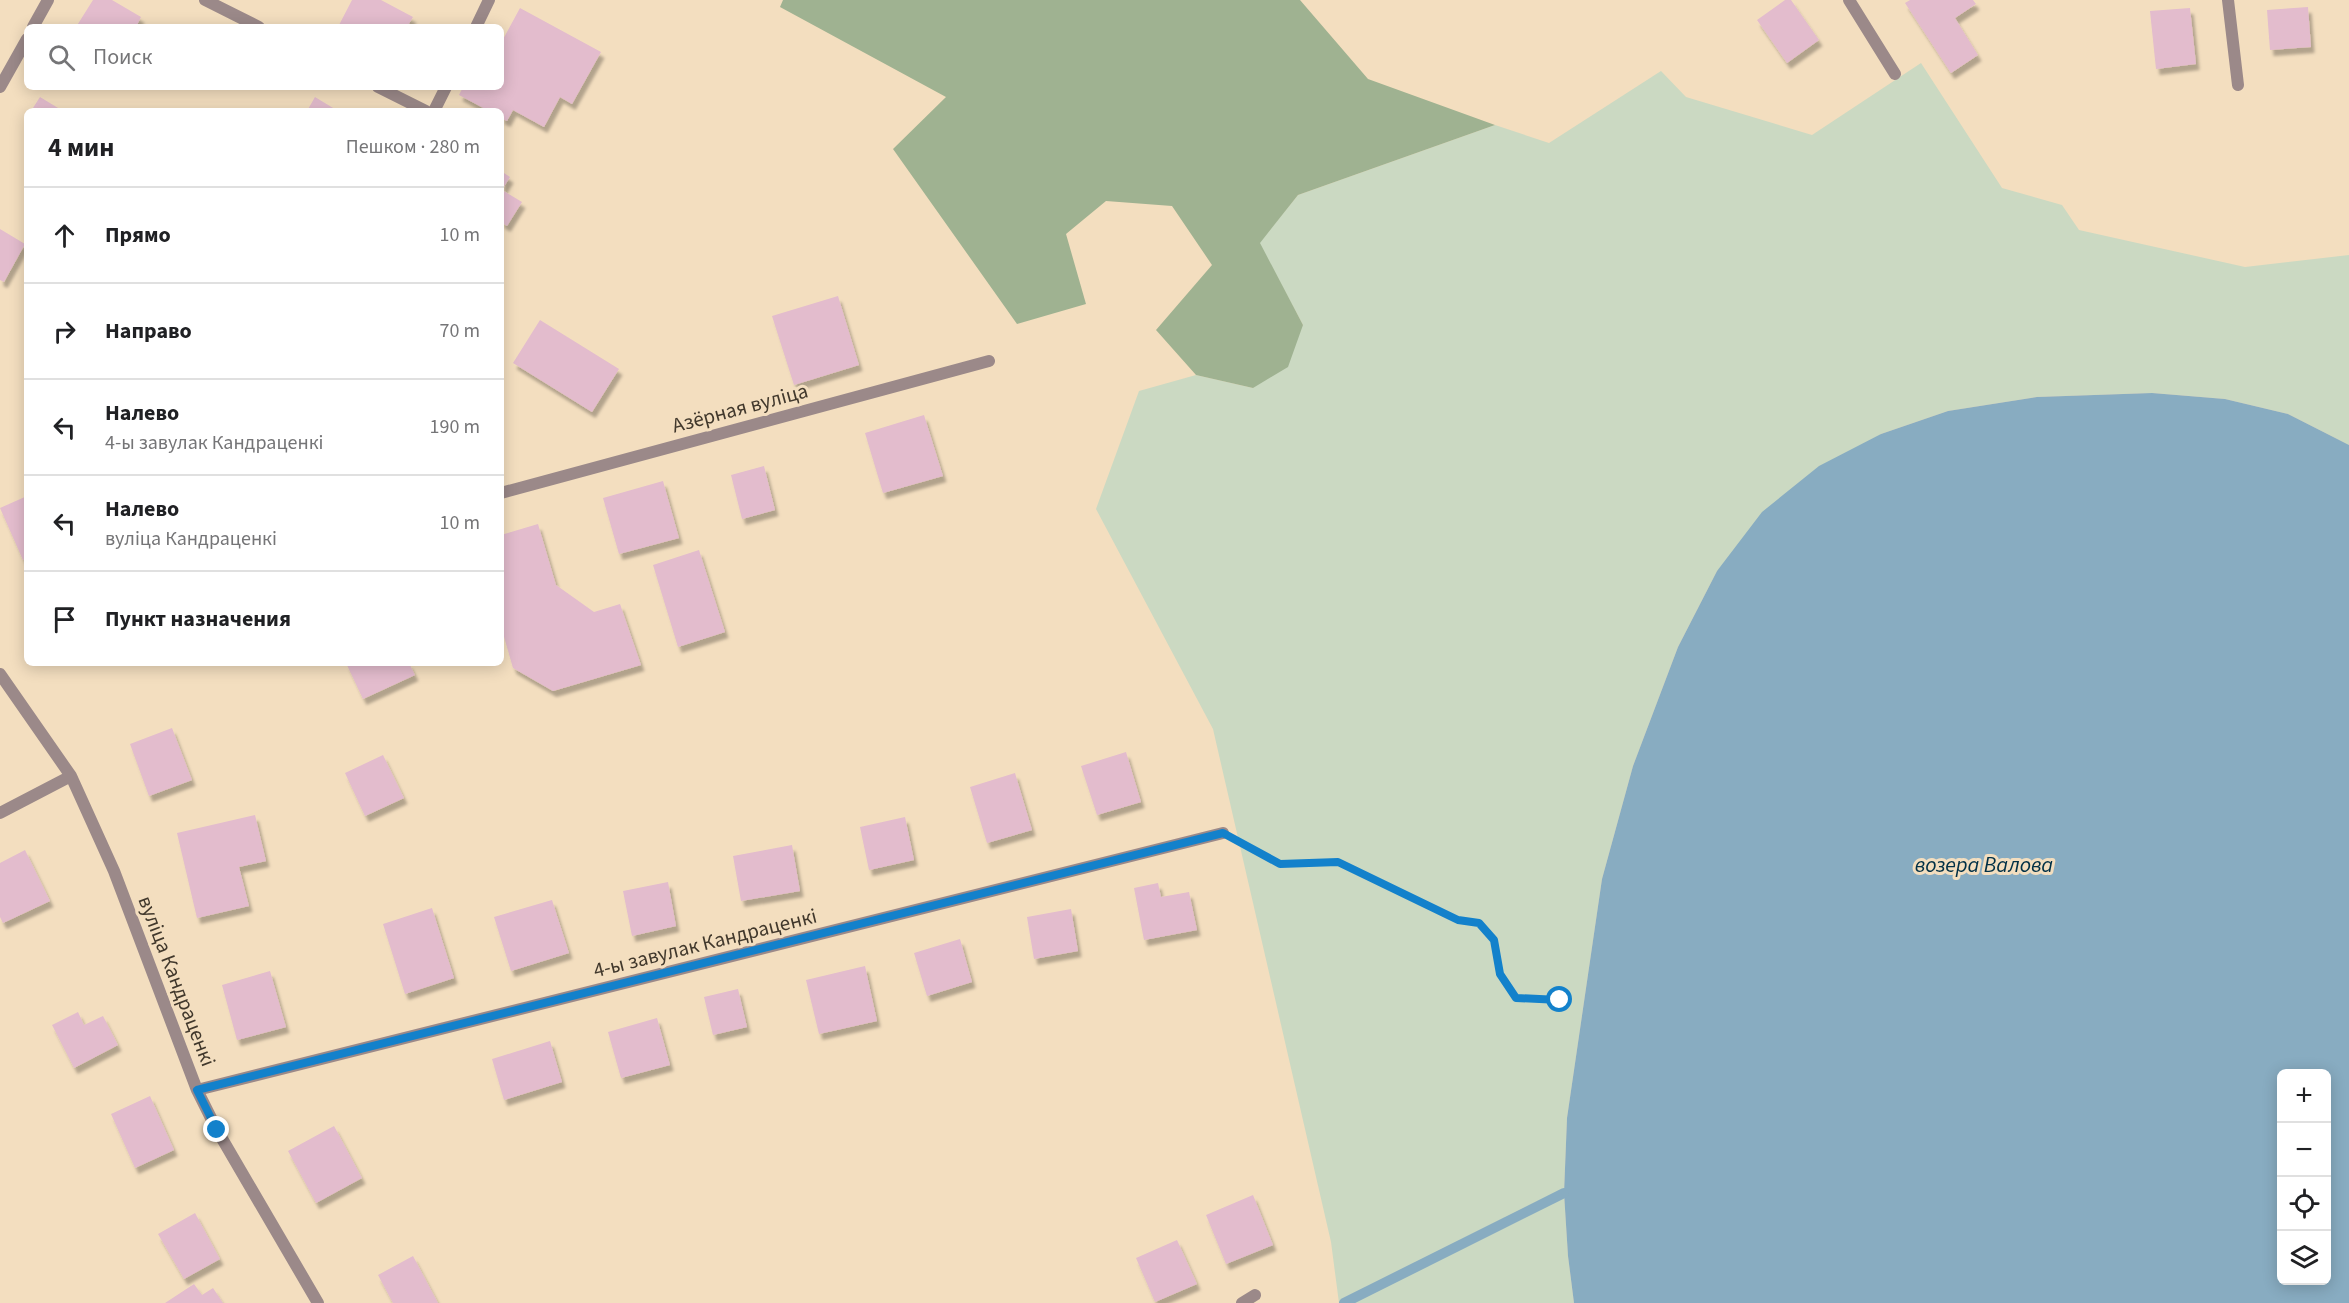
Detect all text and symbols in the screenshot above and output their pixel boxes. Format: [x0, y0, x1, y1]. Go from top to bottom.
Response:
search box [24, 24, 504, 90]
icon: search [45, 41, 78, 74]
text: Поиск [93, 41, 152, 73]
text: 4 мин [48, 129, 114, 166]
text: Пешком · 280 m [346, 133, 480, 161]
icon: ahead [48, 219, 81, 252]
text: Прямо [105, 219, 171, 251]
text: 10 m [440, 221, 480, 249]
icon: right [48, 315, 81, 348]
text: Направо [105, 315, 192, 347]
text: 70 m [440, 317, 480, 345]
street label: Азёрная вуліца [669, 375, 811, 441]
text: Налево [105, 397, 179, 429]
icon: left [48, 411, 81, 444]
text: 190 m [430, 413, 480, 441]
text: 4-ы завулак Кандраценкі [105, 429, 324, 457]
text: Налево [105, 493, 179, 525]
icon: left [48, 507, 81, 540]
text: 10 m [440, 509, 480, 537]
text: вуліца Кандраценкі [105, 525, 277, 553]
icon: arrive [48, 603, 81, 636]
text: Пункт назначения [105, 603, 291, 635]
water label: возера Валова [1915, 849, 2053, 881]
street label: вуліца Кандраценкі [131, 891, 223, 1071]
street label: 4-ы завулак Кандраценкі [590, 901, 820, 985]
route start [1546, 986, 1572, 1012]
map controls [2277, 1069, 2331, 1285]
button: + [2277, 1069, 2331, 1123]
route end [203, 1116, 229, 1142]
button: − [2277, 1123, 2331, 1177]
button: locate [2277, 1177, 2331, 1231]
button: layers [2277, 1231, 2331, 1285]

